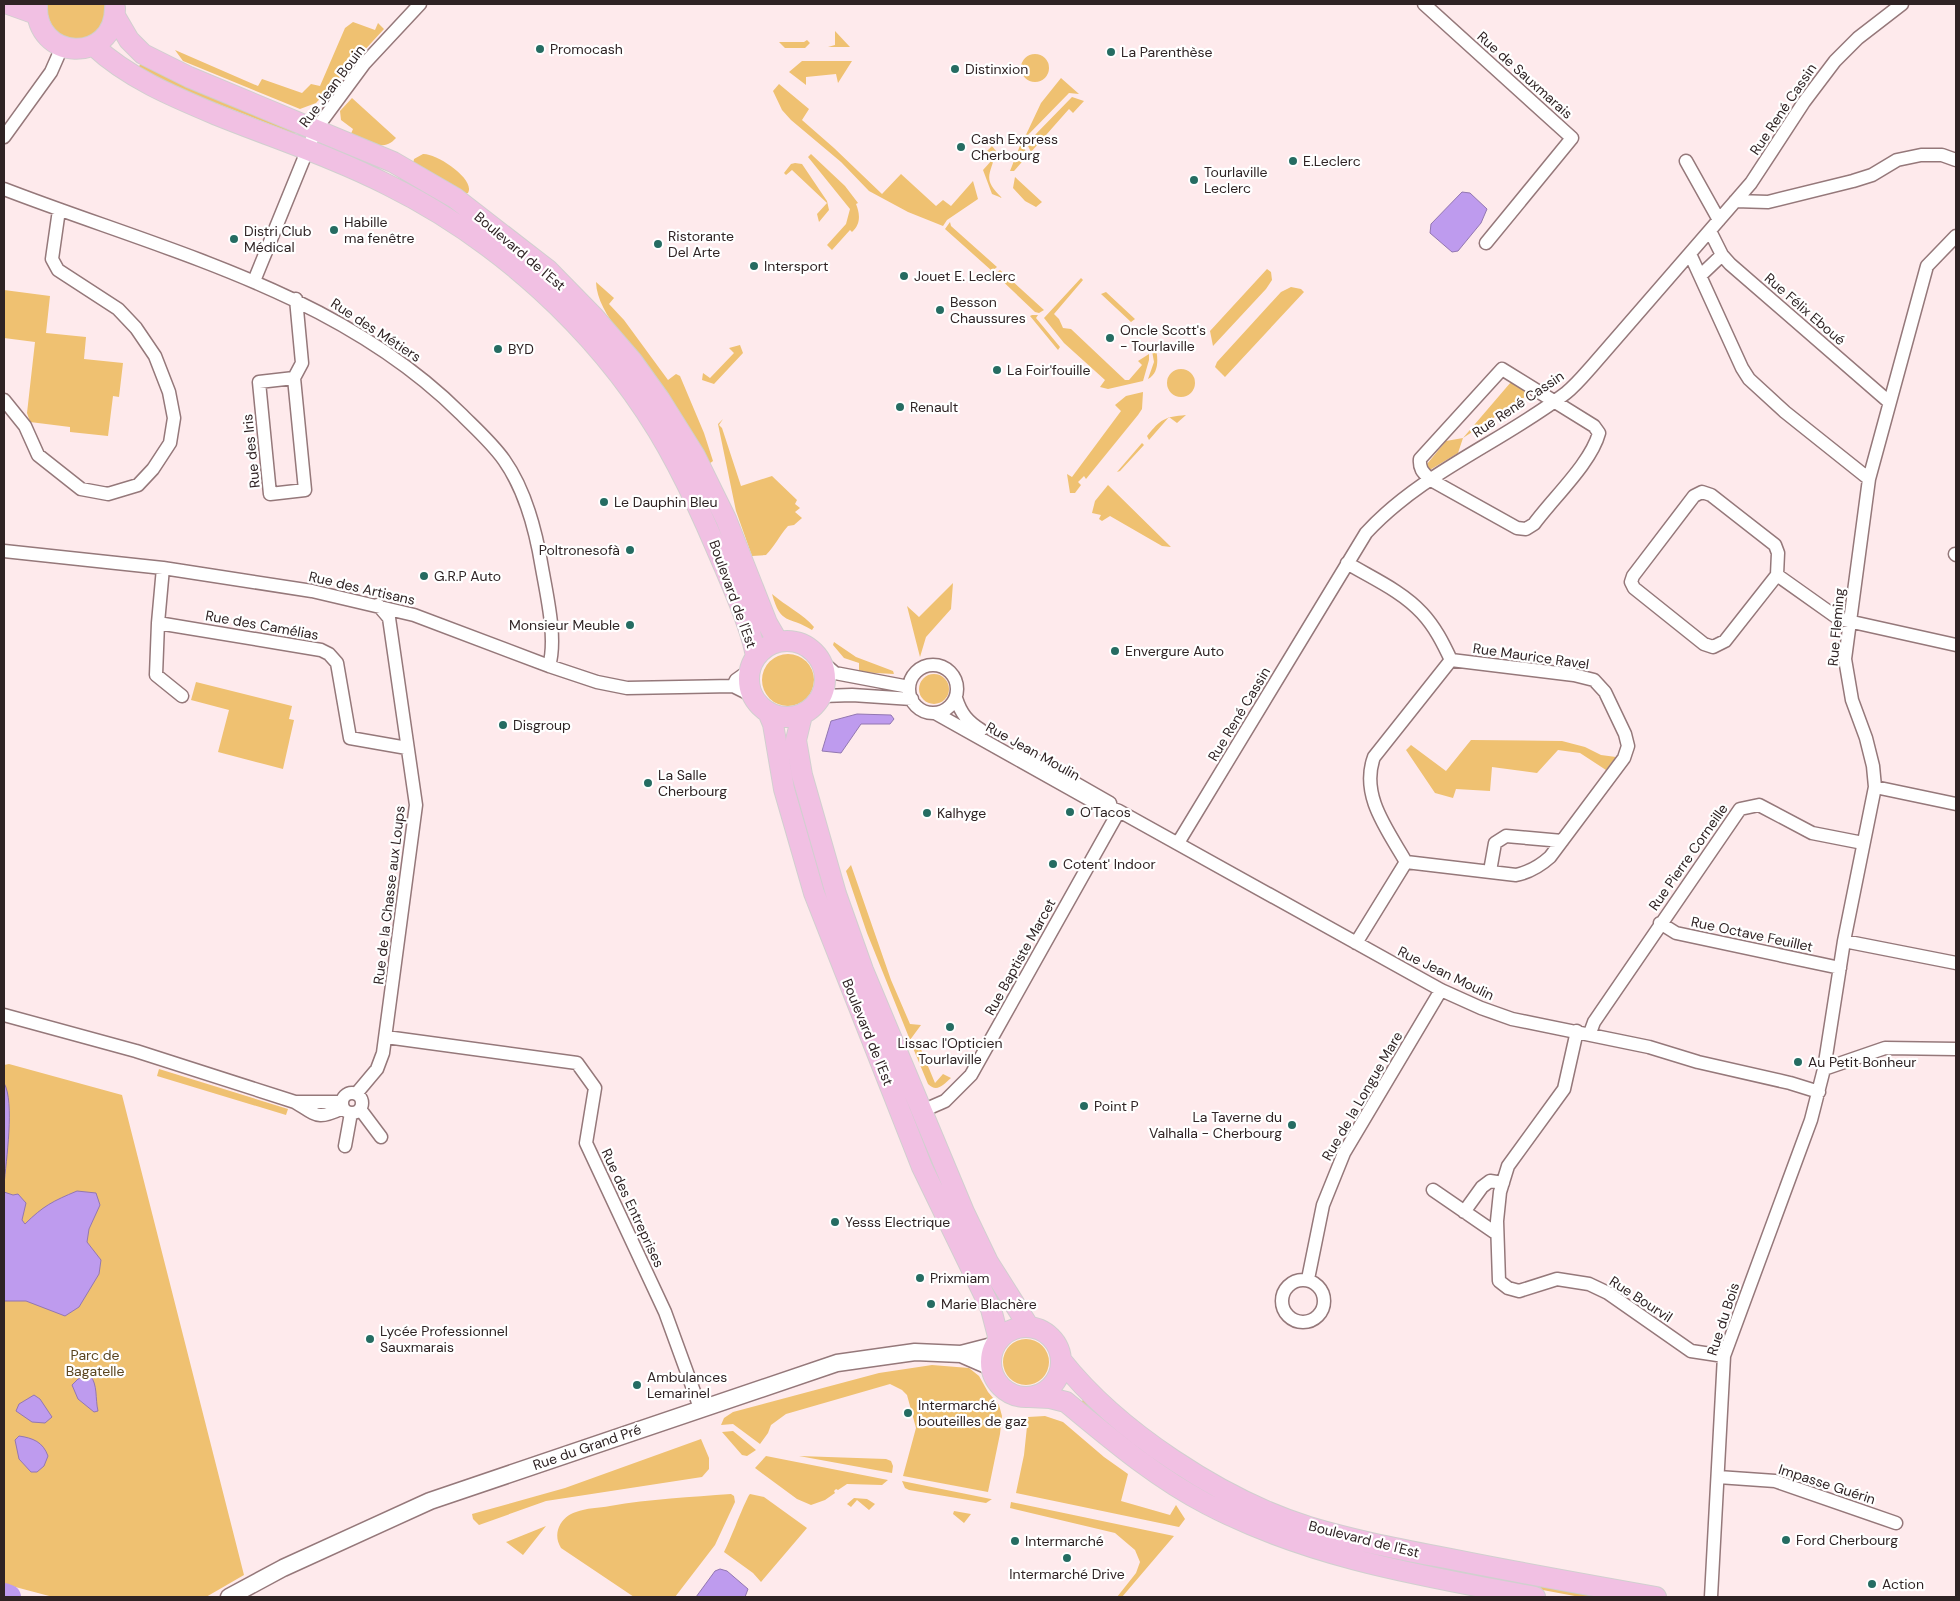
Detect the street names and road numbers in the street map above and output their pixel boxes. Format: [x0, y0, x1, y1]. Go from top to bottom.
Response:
street label: Rue de Sauxmarais [1473, 27, 1577, 123]
street label: Rue Jean Bouin [295, 41, 369, 131]
street label: Rue René Cassin [1746, 60, 1820, 158]
street label: Boulevard de l'Est [471, 208, 569, 294]
street label: Rue Félix Eboué [1761, 269, 1849, 349]
street label: Rue des Métiers [327, 294, 425, 366]
street label: Rue René Cassin [1469, 367, 1567, 441]
street label: Rue des Iris [238, 413, 264, 489]
street label: Boulevard de l'Est [705, 538, 761, 650]
street label: Rue des Artisans [307, 567, 417, 609]
street label: Rue Fleming [1824, 587, 1848, 667]
street label: Rue des Camélias [204, 606, 320, 644]
street label: Rue Maurice Ravel [1472, 639, 1590, 673]
street label: Rue René Cassin [1204, 664, 1274, 764]
street label: Rue Jean Moulin [983, 718, 1083, 784]
street label: Rue Pierre Corneille [1644, 800, 1732, 914]
street label: Rue de la Chasse aux Loups [369, 805, 409, 985]
street label: Rue Baptiste Marcet [980, 896, 1060, 1018]
street label: Rue Octave Feuillet [1689, 912, 1815, 956]
street label: Rue Jean Moulin [1395, 942, 1497, 1004]
street label: Boulevard de l'Est [838, 976, 898, 1088]
street label: Rue de la Longue Mare [1318, 1028, 1406, 1164]
street label: Rue des Entreprises [598, 1146, 668, 1270]
street label: Rue Bourvil [1606, 1272, 1676, 1326]
street label: Rue du Bois [1703, 1280, 1743, 1358]
street label: Rue du Grand Pré [530, 1420, 644, 1474]
street label: Impasse Guérin [1776, 1460, 1878, 1508]
street label: Boulevard de l'Est [1307, 1517, 1421, 1561]

